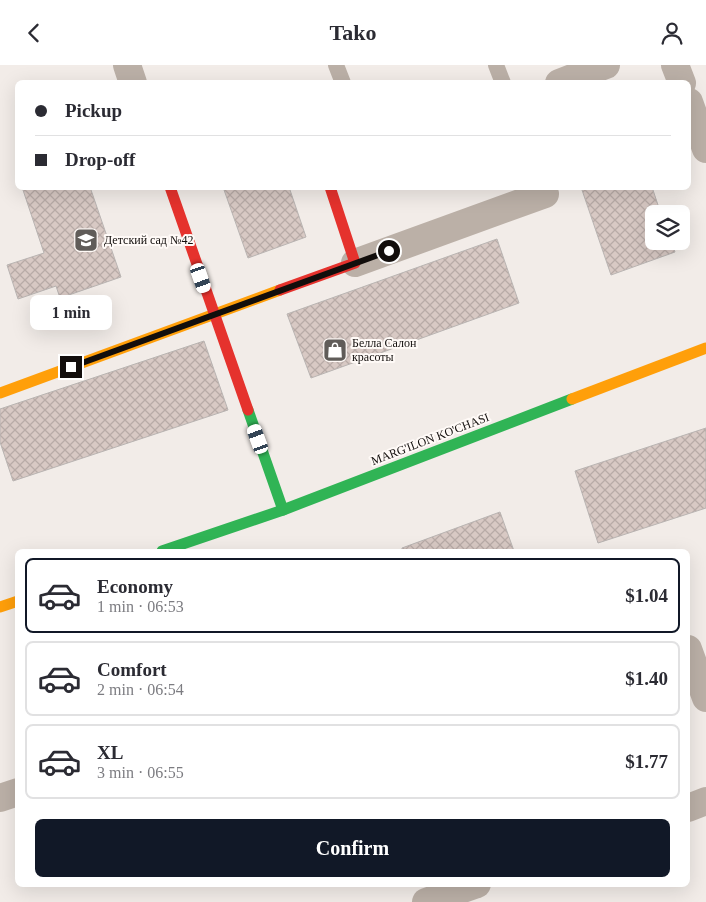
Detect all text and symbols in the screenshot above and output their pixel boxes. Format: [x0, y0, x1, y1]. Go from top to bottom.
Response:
icon: back [20, 19, 48, 47]
icon: person [658, 19, 686, 47]
text: Tako [330, 20, 376, 45]
text: Pickup [65, 100, 122, 121]
text: Drop-off [65, 149, 135, 170]
map controls [645, 205, 690, 250]
button: layers [645, 205, 690, 250]
school or university icon: Детский сад №42 [73, 227, 99, 253]
place label: Детский сад №42 [104, 233, 193, 247]
route start [378, 240, 400, 262]
car [189, 261, 212, 295]
callout: 1 min [30, 295, 112, 329]
text: 1 min [52, 304, 90, 321]
place label: Белла Салон красоты [352, 336, 417, 364]
shop icon: Белла Салон красоты [322, 337, 348, 363]
route end [60, 356, 82, 378]
street label: MARG'ILON KO'CHASI [369, 410, 491, 468]
car [245, 422, 270, 456]
icon: car [37, 573, 82, 618]
text: Economy [97, 576, 173, 597]
text: $1.04 [625, 585, 668, 606]
text: 1 min · 06:53 [97, 598, 184, 615]
icon: car [37, 656, 82, 701]
text: Comfort [97, 659, 167, 680]
text: $1.40 [625, 668, 668, 689]
text: 2 min · 06:54 [97, 681, 184, 698]
icon: car [37, 739, 82, 784]
text: XL [97, 742, 123, 763]
text: $1.77 [625, 751, 668, 772]
text: 3 min · 06:55 [97, 764, 184, 781]
button: Confirm [35, 819, 670, 877]

